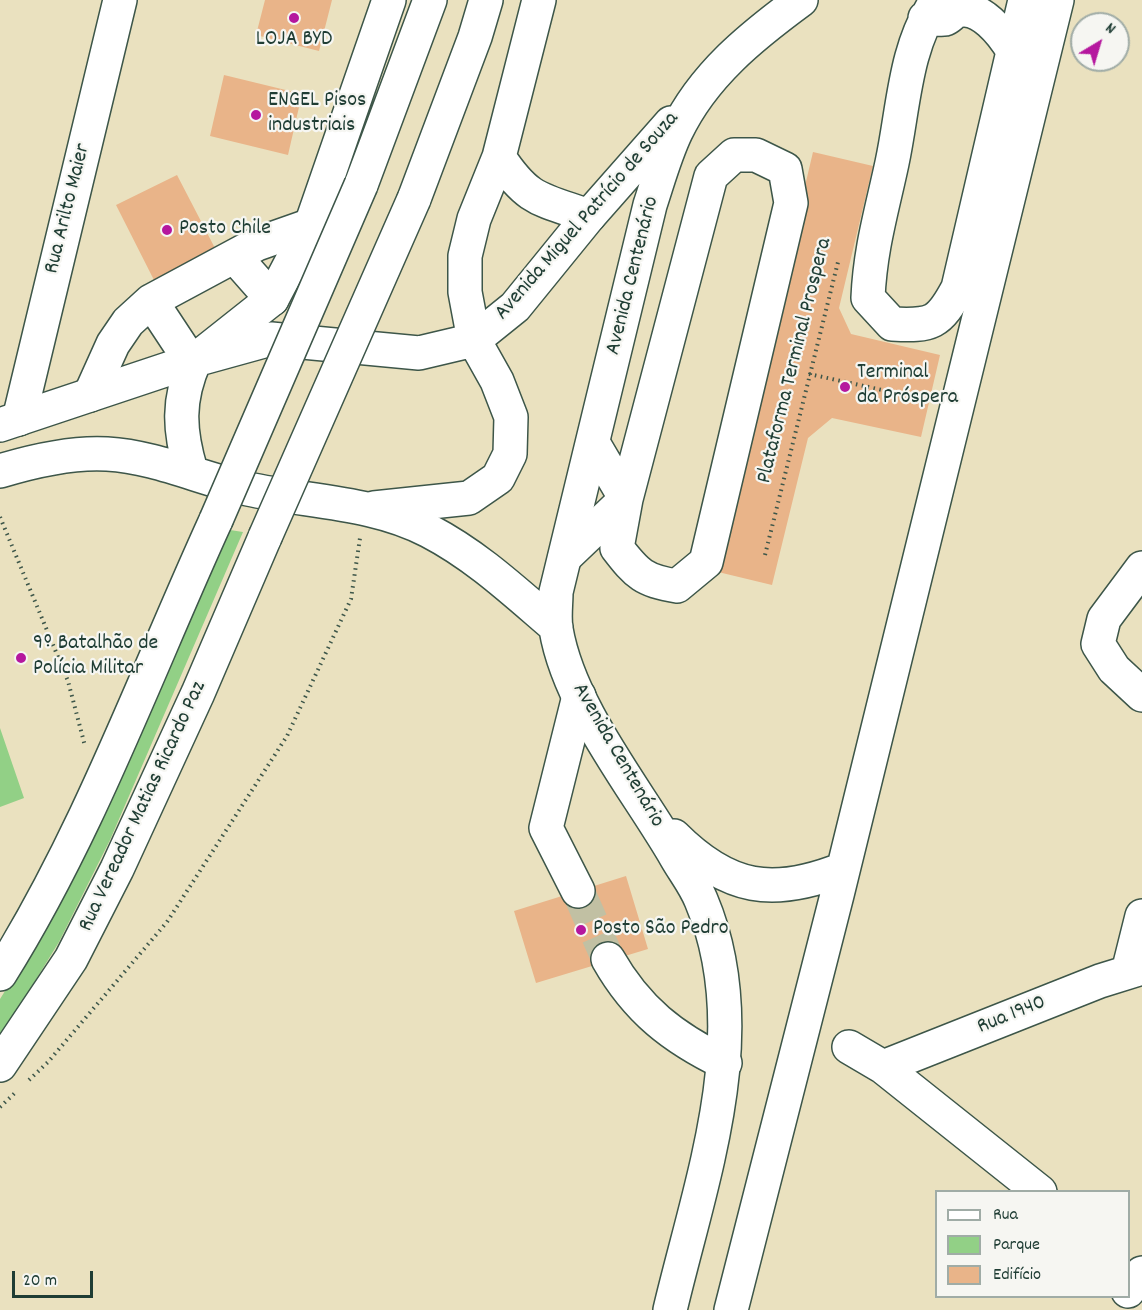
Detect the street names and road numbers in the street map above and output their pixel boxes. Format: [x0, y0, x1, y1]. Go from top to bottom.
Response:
street label: Avenida Miguel Patrício de Souza [490, 107, 686, 327]
street label: Rua Arilto Maier [40, 141, 98, 277]
street label: Avenida Centenário [602, 194, 666, 358]
street label: Plataforma Terminal Prospera [753, 235, 839, 487]
street label: Rua Vereador Matias Ricardo Paz [74, 678, 214, 936]
street label: Avenida Centenário [565, 679, 669, 833]
street label: Rua 1940 [974, 990, 1050, 1042]

